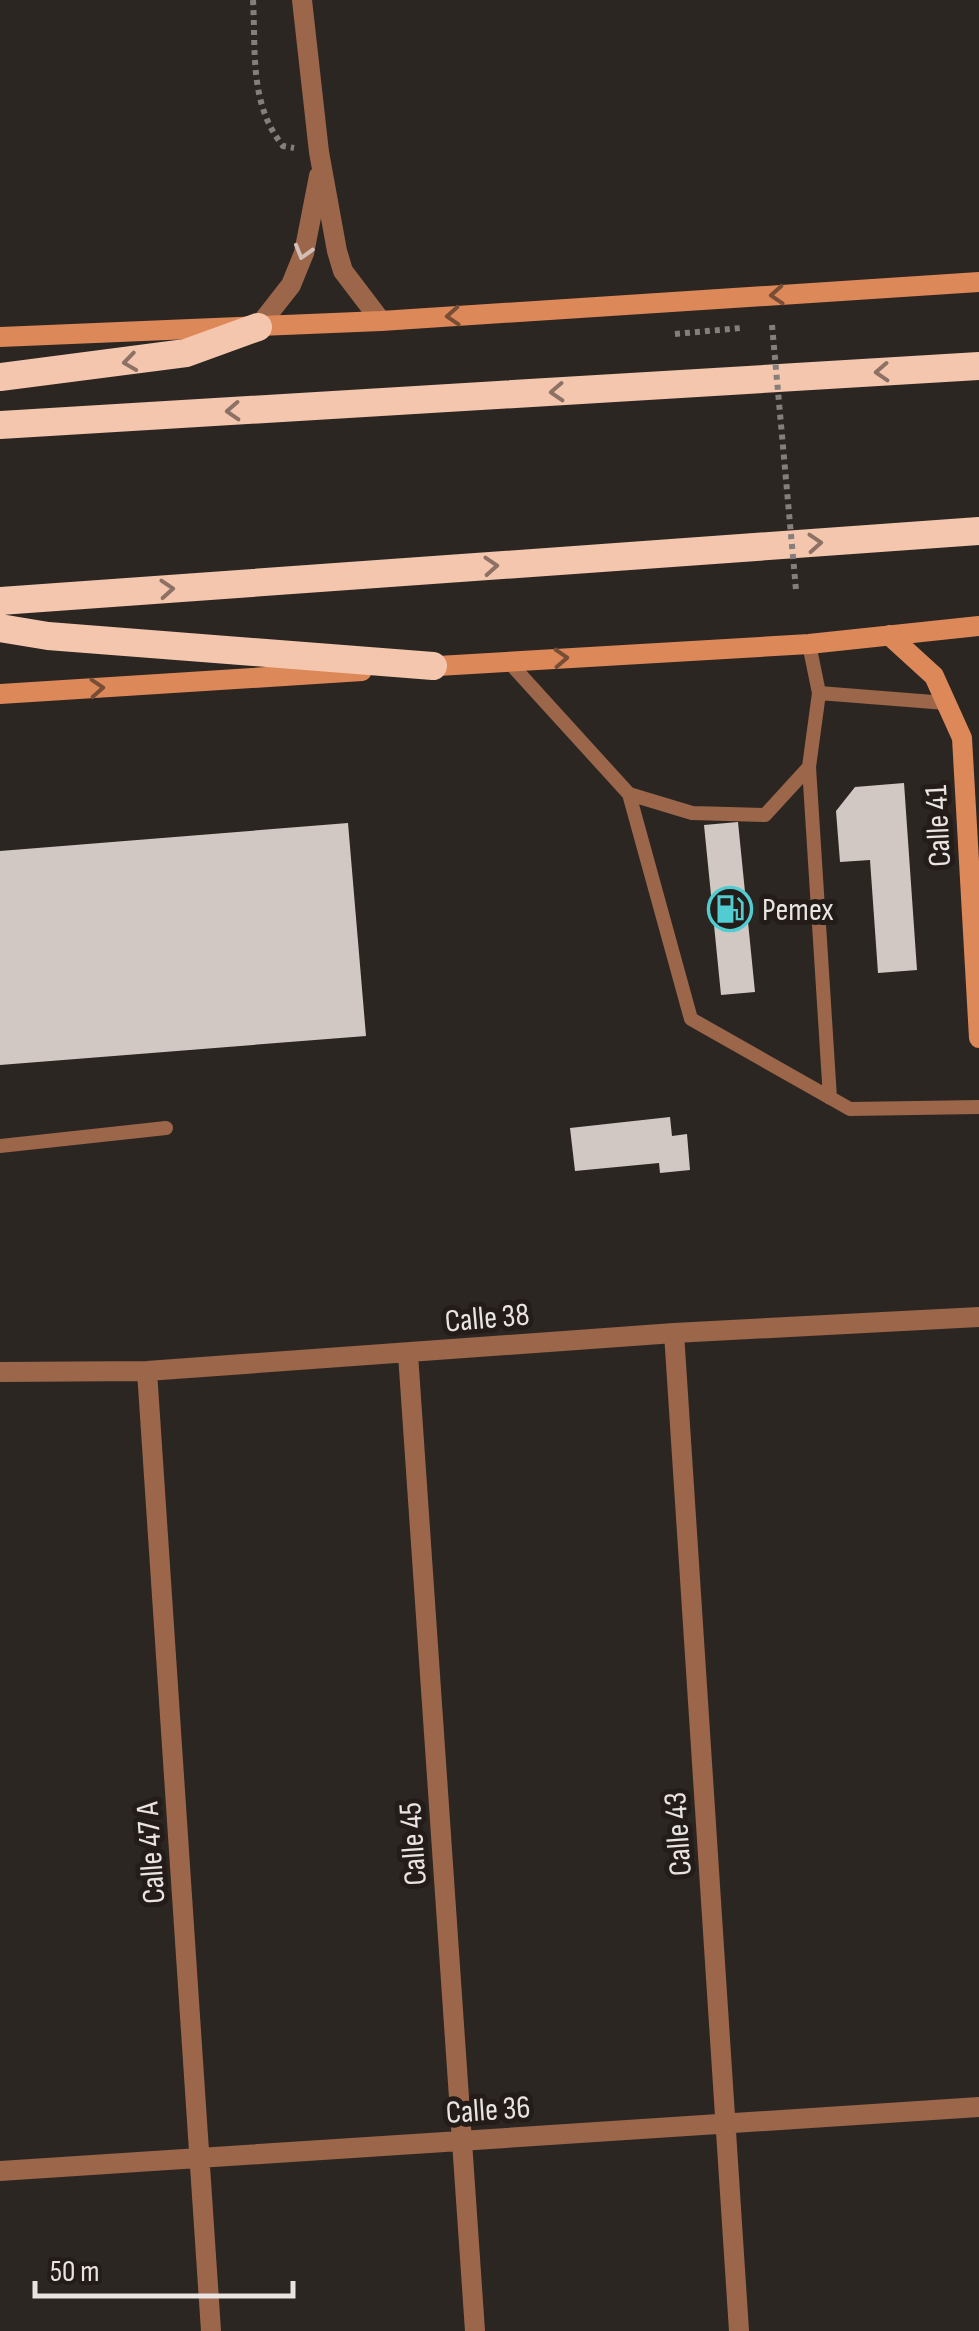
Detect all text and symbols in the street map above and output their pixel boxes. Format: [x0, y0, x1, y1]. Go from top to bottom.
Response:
one-way arrow [294, 242, 315, 259]
one-way arrow [768, 284, 784, 305]
one-way arrow [444, 305, 460, 326]
one-way arrow [122, 350, 139, 371]
one-way arrow [873, 361, 889, 382]
one-way arrow [549, 380, 565, 402]
one-way arrow [224, 400, 240, 421]
one-way arrow [808, 532, 824, 554]
one-way arrow [484, 556, 500, 577]
one-way arrow [160, 579, 176, 600]
one-way arrow [554, 648, 570, 669]
one-way arrow [90, 678, 106, 699]
street label: Calle 41 [917, 784, 960, 868]
fuel station icon: Pemex [707, 886, 753, 932]
place label: Pemex [762, 891, 834, 930]
street label: Calle 38 [443, 1295, 531, 1342]
street label: Calle 43 [656, 1791, 701, 1877]
street label: Calle 47 A [128, 1800, 175, 1905]
street label: Calle 45 [391, 1801, 436, 1887]
street label: Calle 36 [445, 2088, 532, 2133]
scale bar [35, 2236, 292, 2298]
text: 50 m [50, 2254, 99, 2290]

